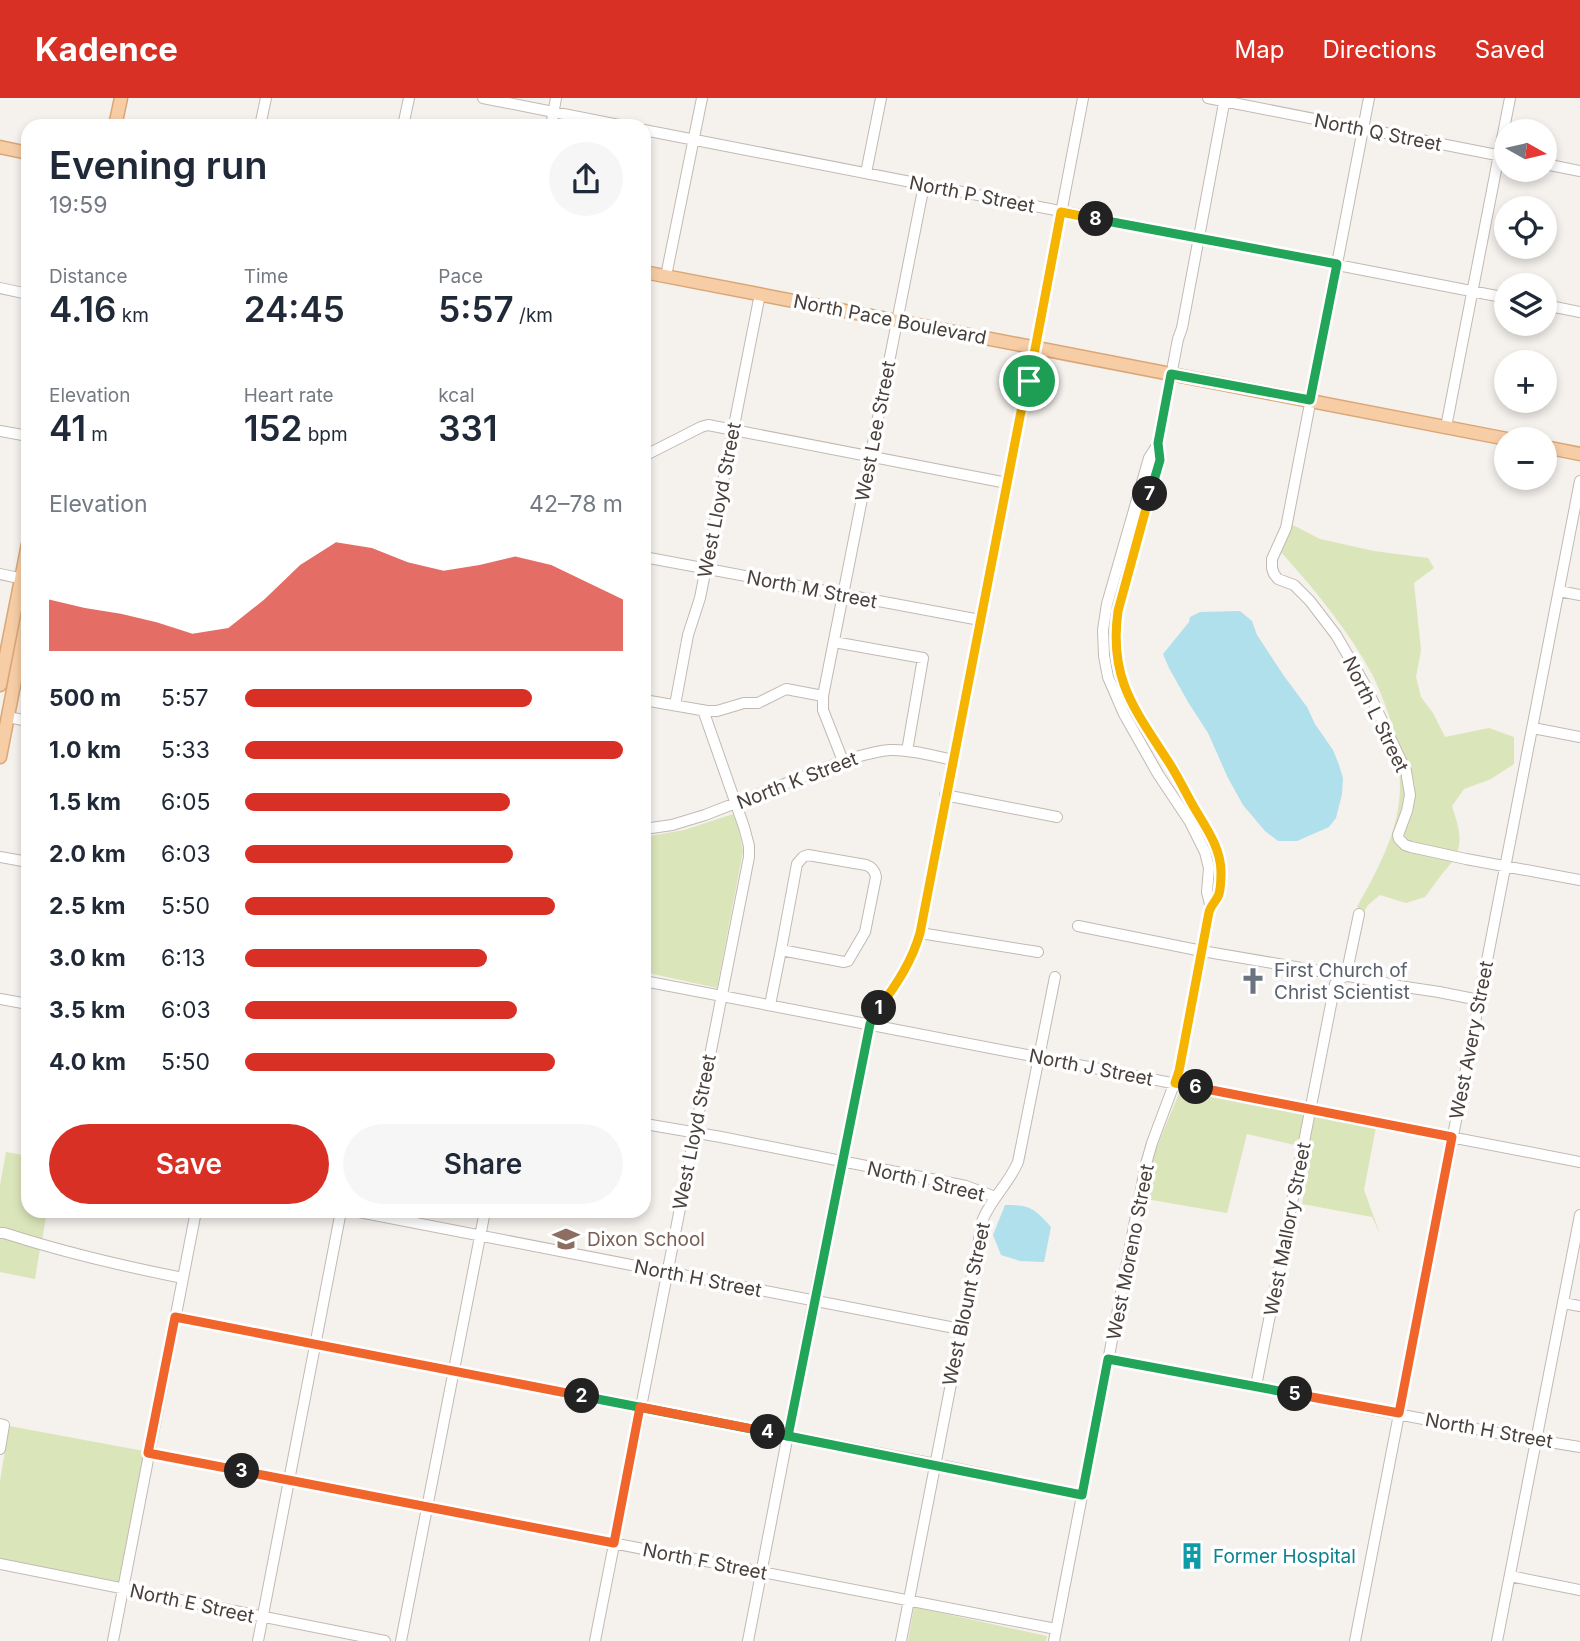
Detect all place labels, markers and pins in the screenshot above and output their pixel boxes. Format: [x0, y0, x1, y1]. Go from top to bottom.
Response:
pin: 8 [1078, 202, 1114, 236]
pin [999, 351, 1059, 411]
pin: 7 [1132, 476, 1168, 512]
place label: First Church of Christ Scientist [1274, 959, 1410, 1004]
church icon: First Church of Christ Scientist [1238, 966, 1268, 996]
pin: 1 [862, 990, 896, 1026]
pin: 6 [1178, 1070, 1214, 1104]
school or university icon: Dixon School [551, 1224, 581, 1254]
place label: Dixon School [587, 1228, 705, 1251]
pin: 5 [1278, 1376, 1312, 1412]
pin: 2 [564, 1378, 600, 1414]
pin: 4 [750, 1414, 786, 1450]
pin: 3 [224, 1454, 260, 1488]
building icon: Former Hospital [1177, 1541, 1207, 1571]
place label: Former Hospital [1213, 1545, 1356, 1568]

